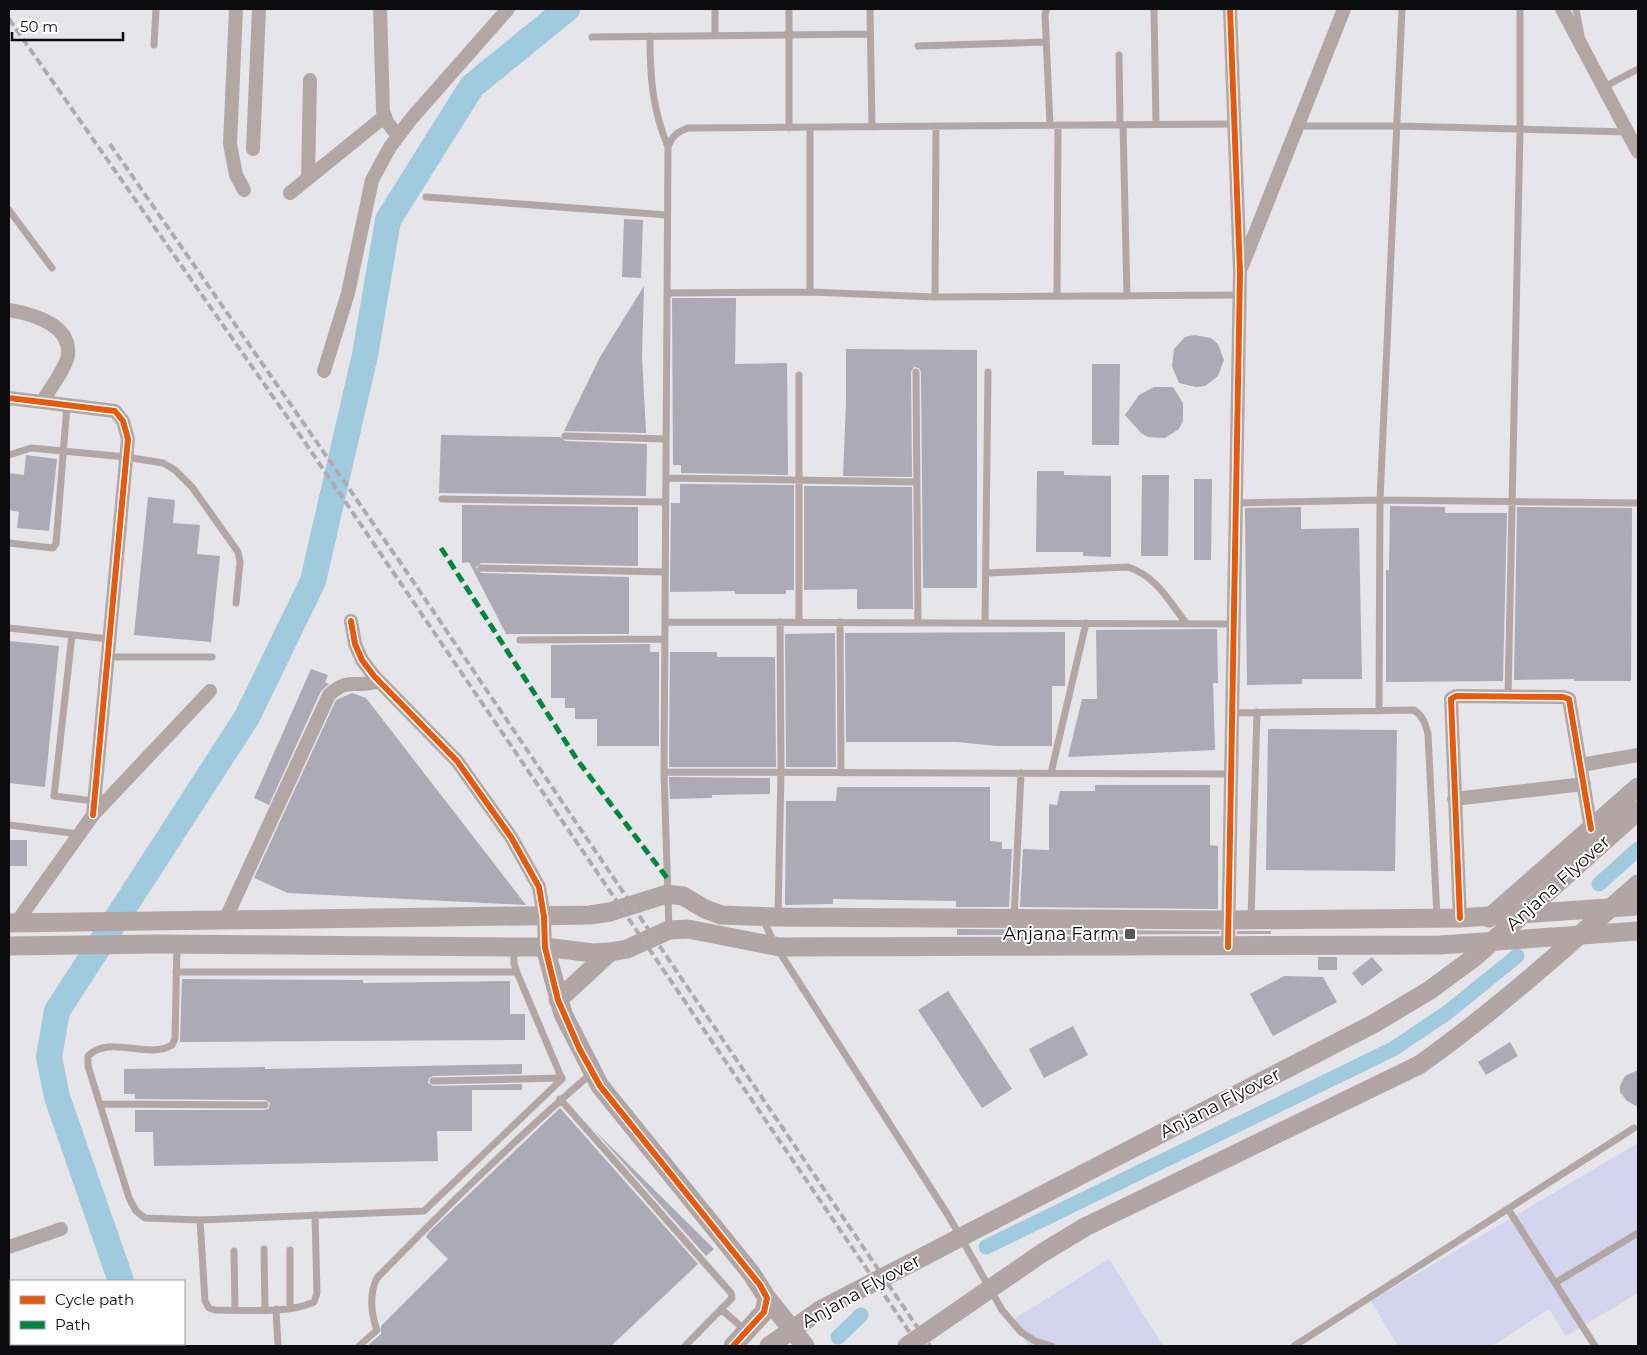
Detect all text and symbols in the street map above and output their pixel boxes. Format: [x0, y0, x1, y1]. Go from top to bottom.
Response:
scale bar [12, 10, 124, 42]
text: 50 m [20, 17, 58, 36]
street label: Anjana Flyover [1501, 831, 1615, 935]
place label: Anjana Farm [1003, 923, 1119, 945]
marker: Anjana Farm [1123, 927, 1137, 941]
street label: Anjana Flyover [1156, 1063, 1284, 1143]
street label: Anjana Flyover [798, 1249, 924, 1333]
legend [10, 1280, 185, 1345]
text: Cycle path [55, 1290, 134, 1309]
text: Path [55, 1315, 91, 1334]

